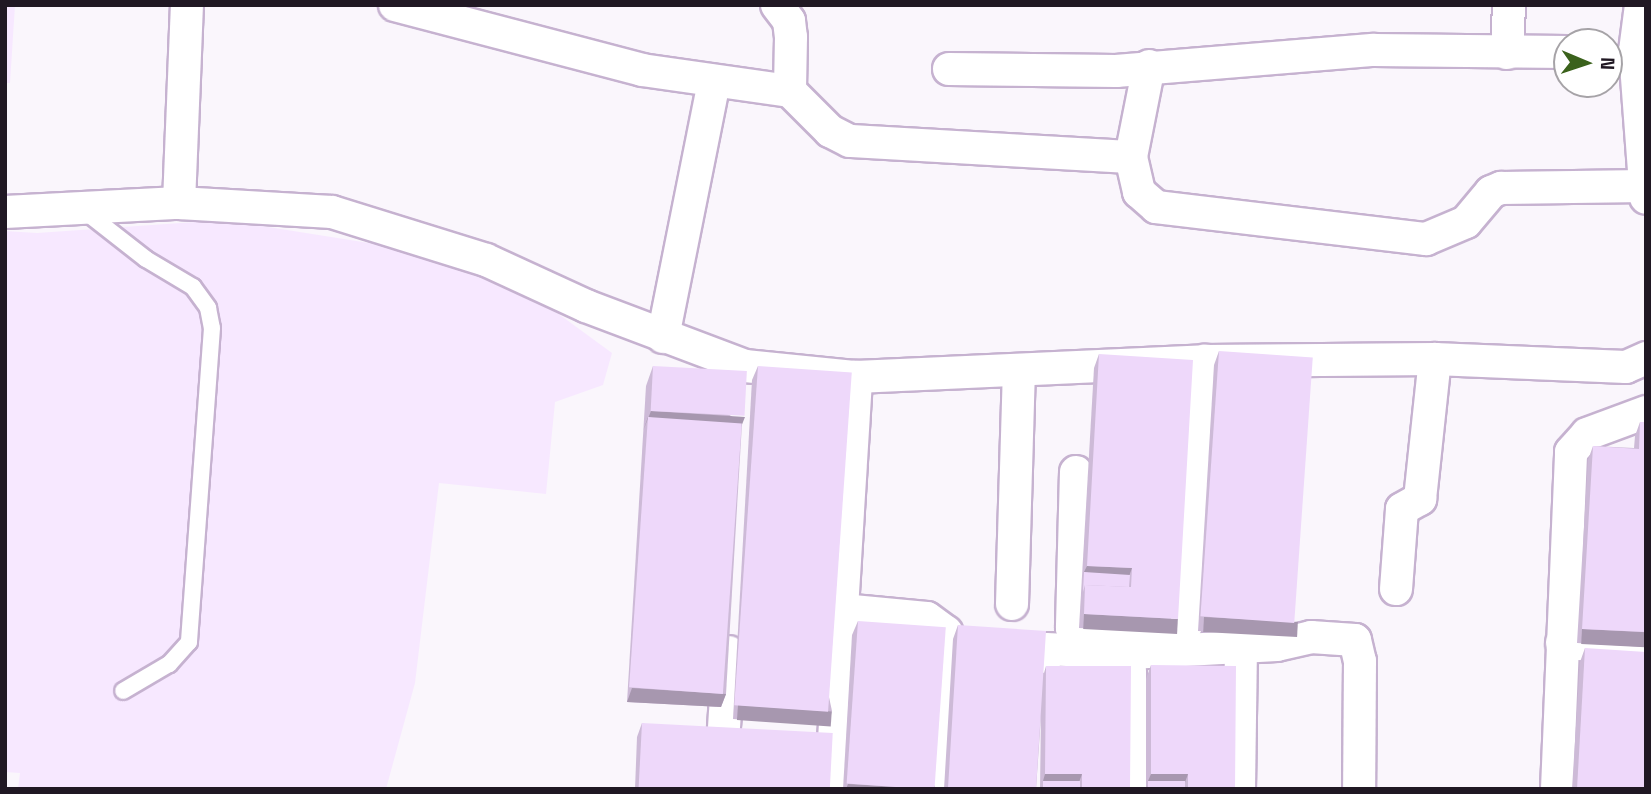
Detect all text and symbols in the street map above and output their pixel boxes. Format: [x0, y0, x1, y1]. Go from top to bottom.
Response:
north arrow [1553, 28, 1623, 98]
text: N [1595, 57, 1620, 70]

